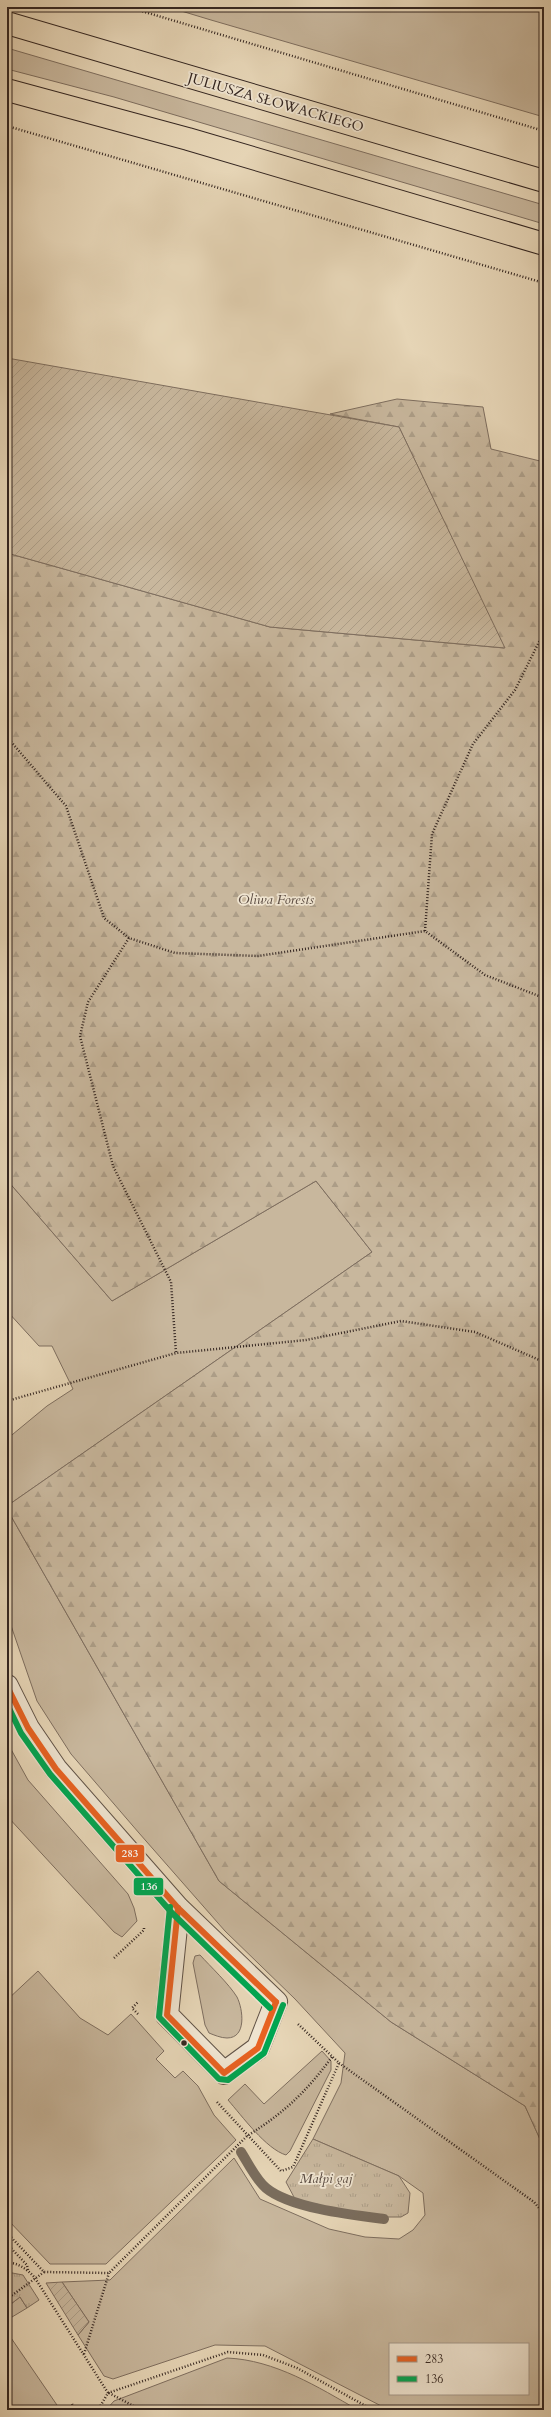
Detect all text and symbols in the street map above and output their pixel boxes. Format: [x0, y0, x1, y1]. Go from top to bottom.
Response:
street label: JULIUSZA SŁOWACKIEGO [184, 68, 366, 137]
park label: Oliwa Forests [238, 890, 314, 909]
line badge: 283 [115, 1844, 145, 1863]
text: 283 [122, 1846, 139, 1861]
line badge: 136 [133, 1877, 164, 1896]
text: 136 [141, 1879, 158, 1894]
unlabelled marker [179, 2038, 189, 2048]
park label: Małpi gaj [299, 2169, 354, 2188]
legend [389, 2343, 529, 2395]
text: 283 [425, 2351, 443, 2367]
text: 136 [425, 2371, 443, 2387]

